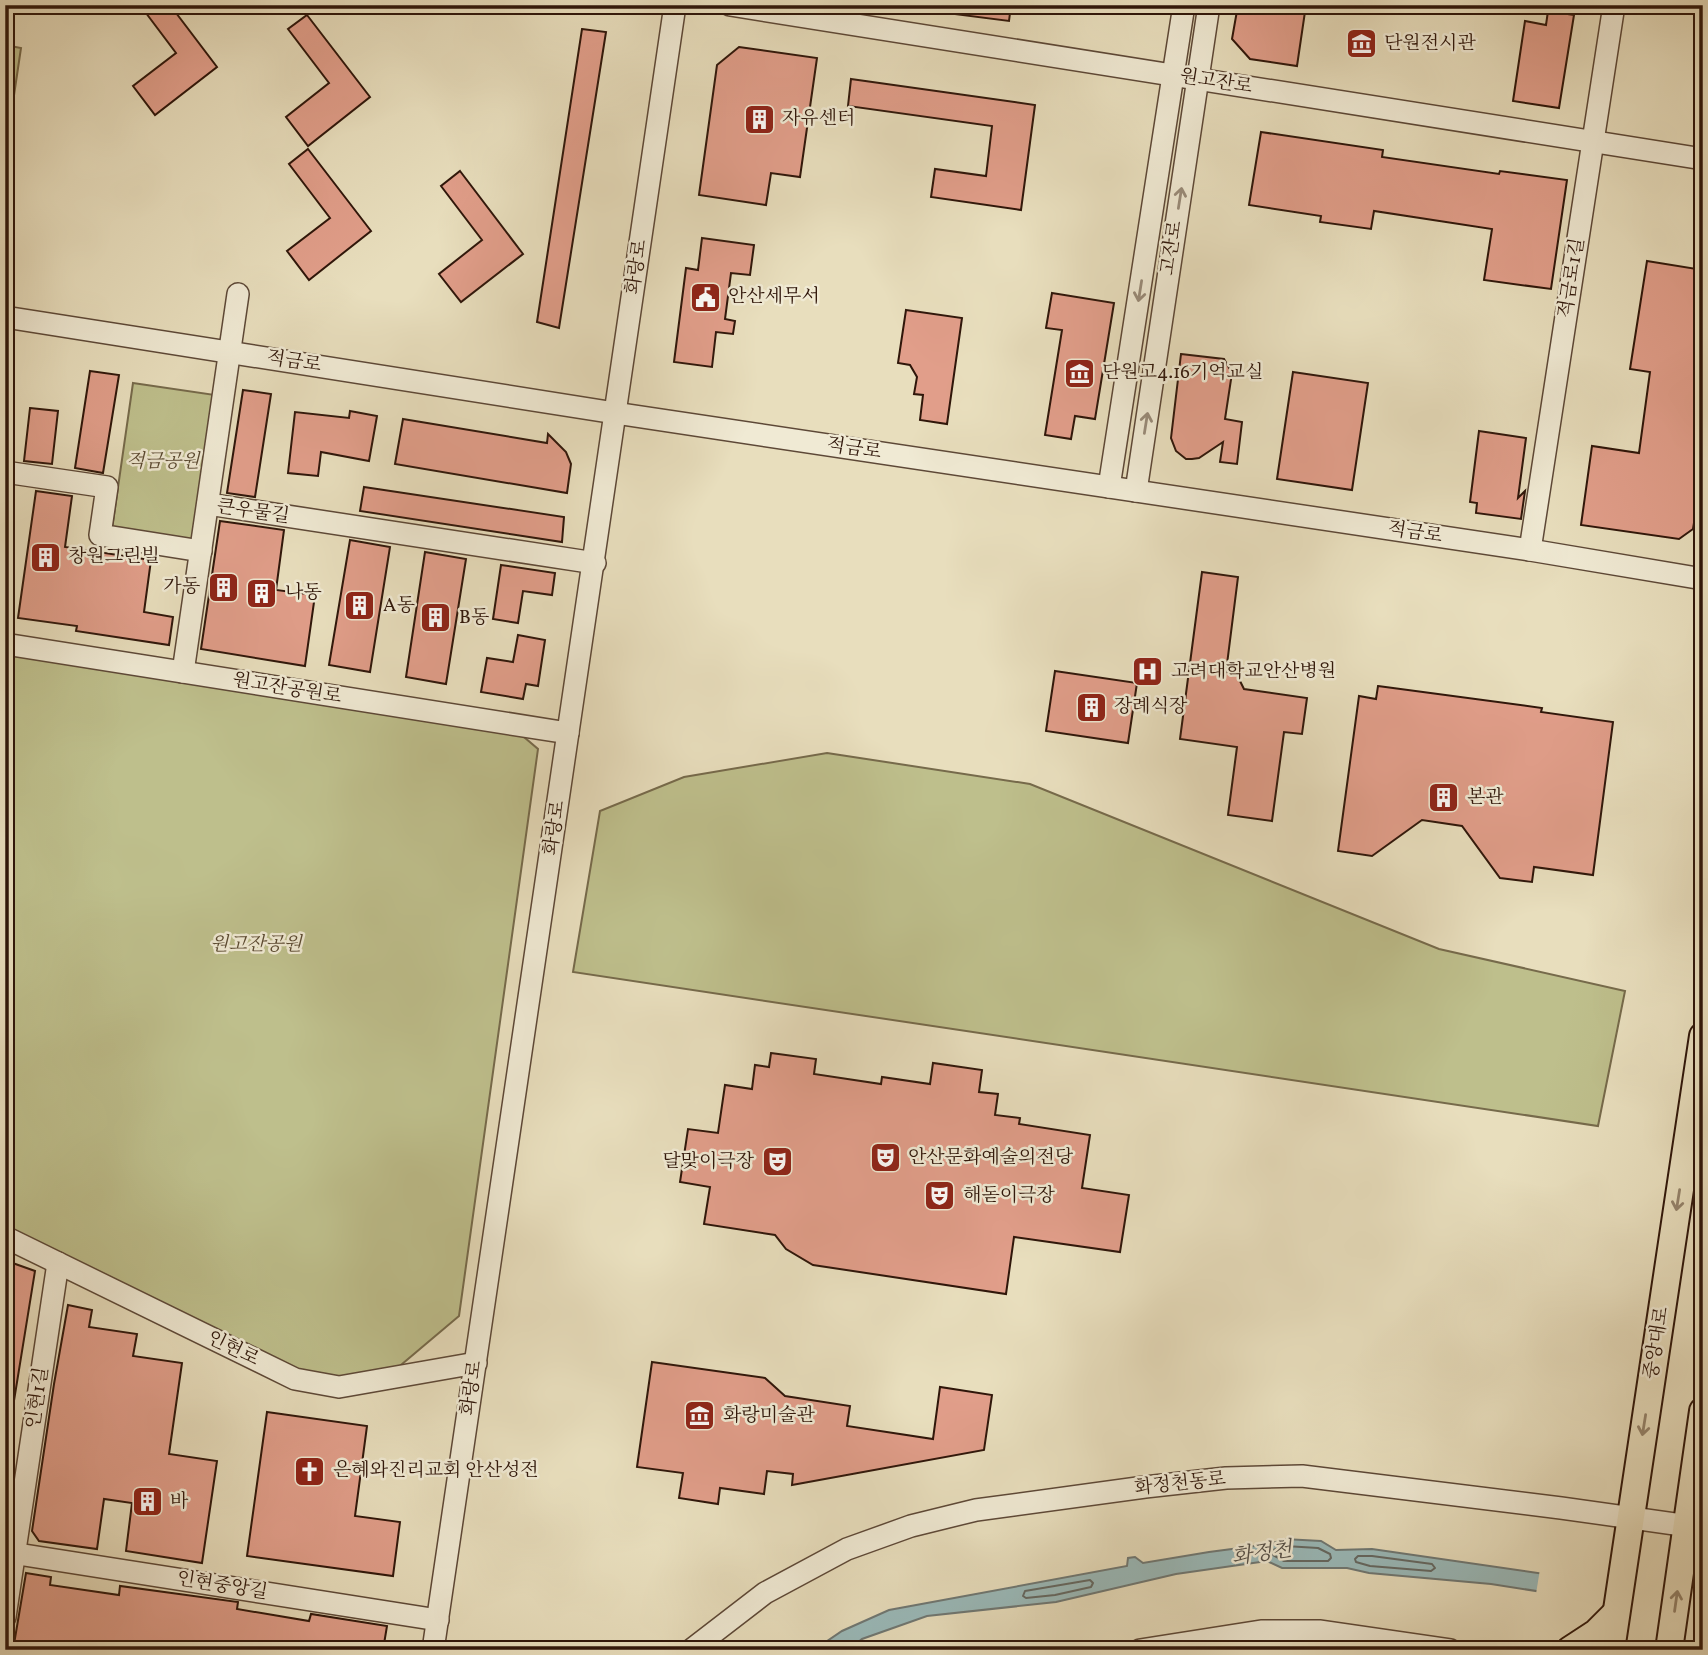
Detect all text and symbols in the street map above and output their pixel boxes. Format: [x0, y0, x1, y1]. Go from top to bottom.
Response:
museum icon: 단원전시관 [1344, 27, 1378, 61]
place label: 단원전시관 [1384, 31, 1476, 57]
street label: 원고잔로 [1178, 63, 1254, 101]
building icon: 자유센터 [742, 102, 776, 136]
place label: 자유센터 [782, 106, 855, 132]
one-way arrow [1174, 188, 1187, 210]
street label: 고잔로 [1155, 219, 1189, 277]
street label: 적금로1길 [1553, 236, 1591, 320]
street label: 화랑로 [620, 238, 654, 296]
one-way arrow [1133, 279, 1146, 301]
public building icon: 안산세무서 [688, 280, 722, 314]
place label: 안산세무서 [728, 284, 820, 310]
street label: 적금로 [265, 345, 323, 379]
museum icon: 단원고4.16기억교실 [1062, 356, 1096, 390]
place label: 단원고4.16기억교실 [1102, 360, 1263, 386]
one-way arrow [1140, 413, 1153, 435]
street label: 적금로 [825, 432, 883, 466]
park label: 적금공원 [126, 449, 201, 475]
street label: 큰우물길 [215, 494, 291, 530]
street label: 적금로 [1386, 516, 1444, 550]
building icon: 창원그린빌 [28, 540, 62, 574]
place label: 창원그린빌 [68, 544, 160, 570]
building icon: 가동 [206, 570, 240, 604]
place label: 가동 [163, 574, 201, 600]
building icon: 나동 [245, 576, 279, 610]
place label: 나동 [285, 580, 322, 606]
building icon: A동 [343, 589, 377, 623]
place label: A동 [383, 593, 415, 619]
building icon: B동 [419, 601, 453, 635]
place label: B동 [459, 605, 490, 631]
hospital icon: 고려대학교안산병원 [1131, 655, 1165, 689]
place label: 고려대학교안산병원 [1171, 659, 1336, 685]
street label: 원고잔공원로 [231, 668, 343, 710]
building icon: 장례식장 [1074, 690, 1108, 724]
place label: 장례식장 [1114, 694, 1188, 720]
building icon: 본관 [1427, 781, 1461, 815]
place label: 본관 [1467, 785, 1504, 811]
street label: 화랑로 [538, 799, 572, 857]
park label: 원고잔공원 [210, 932, 304, 958]
theatre icon: 안산문화예술의전당 [868, 1141, 902, 1175]
theatre icon: 달맞이극장 [760, 1145, 794, 1179]
place label: 안산문화예술의전당 [908, 1145, 1074, 1171]
place label: 달맞이극장 [662, 1149, 755, 1175]
theatre icon: 해돋이극장 [923, 1179, 957, 1213]
place label: 해돋이극장 [963, 1183, 1055, 1209]
one-way arrow [1671, 1188, 1684, 1211]
street label: 중앙대로 [1638, 1305, 1676, 1381]
street label: 인현로 [203, 1325, 263, 1373]
street label: 화랑로 [455, 1359, 489, 1417]
street label: 인현1길 [21, 1365, 55, 1431]
museum icon: 화랑미술관 [683, 1399, 717, 1433]
place label: 화랑미술관 [723, 1403, 815, 1429]
one-way arrow [1637, 1413, 1650, 1436]
church icon: 은혜와진리교회 안산성전 [293, 1454, 327, 1488]
place label: 은혜와진리교회 안산성전 [333, 1458, 539, 1484]
street label: 화정천동로 [1133, 1466, 1227, 1502]
building icon: 바 [130, 1485, 164, 1519]
place label: 바 [170, 1489, 189, 1515]
water label: 화정천 [1230, 1535, 1296, 1573]
street label: 인현중앙길 [175, 1566, 269, 1606]
one-way arrow [1669, 1591, 1682, 1613]

